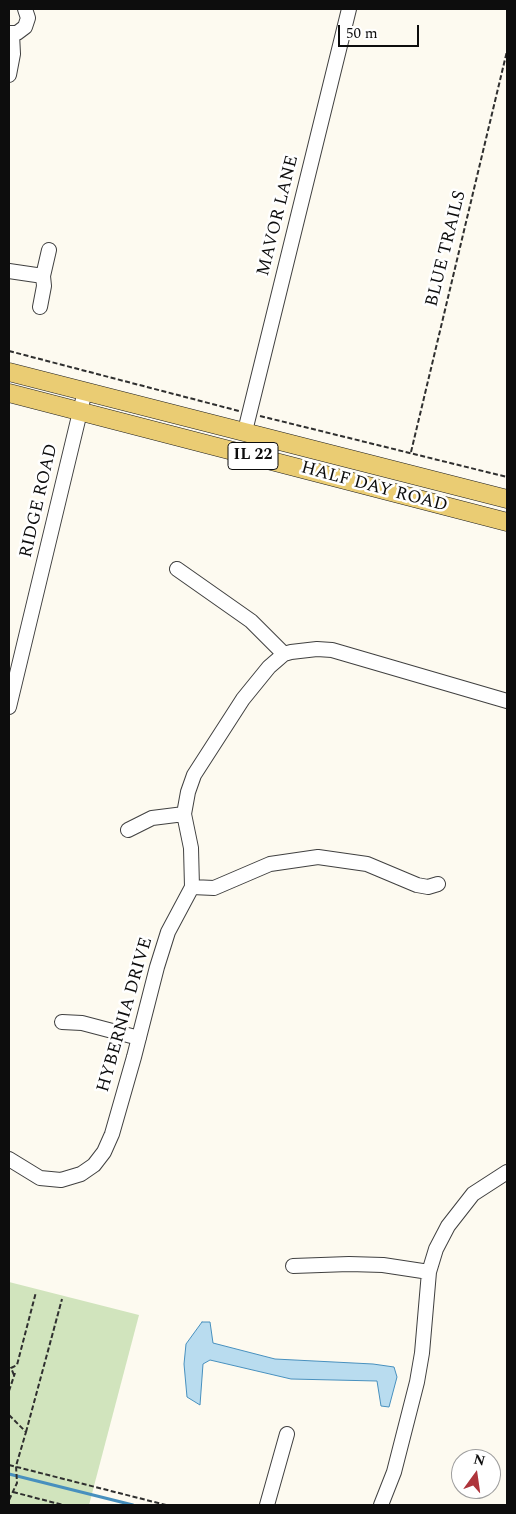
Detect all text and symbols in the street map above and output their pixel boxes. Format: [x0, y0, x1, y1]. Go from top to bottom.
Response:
scale bar [341, 15, 422, 47]
text: 50 m [346, 22, 378, 45]
street label: MAVOR LANE [254, 153, 304, 279]
street label: BLUE TRAILS [422, 189, 472, 309]
street label: RIDGE ROAD [16, 442, 64, 560]
road number: IL 22 [228, 442, 278, 470]
street label: HALF DAY ROAD [298, 458, 450, 518]
street label: HYBERNIA DRIVE [94, 935, 158, 1095]
text: N [471, 1448, 488, 1472]
north arrow [451, 1449, 501, 1499]

